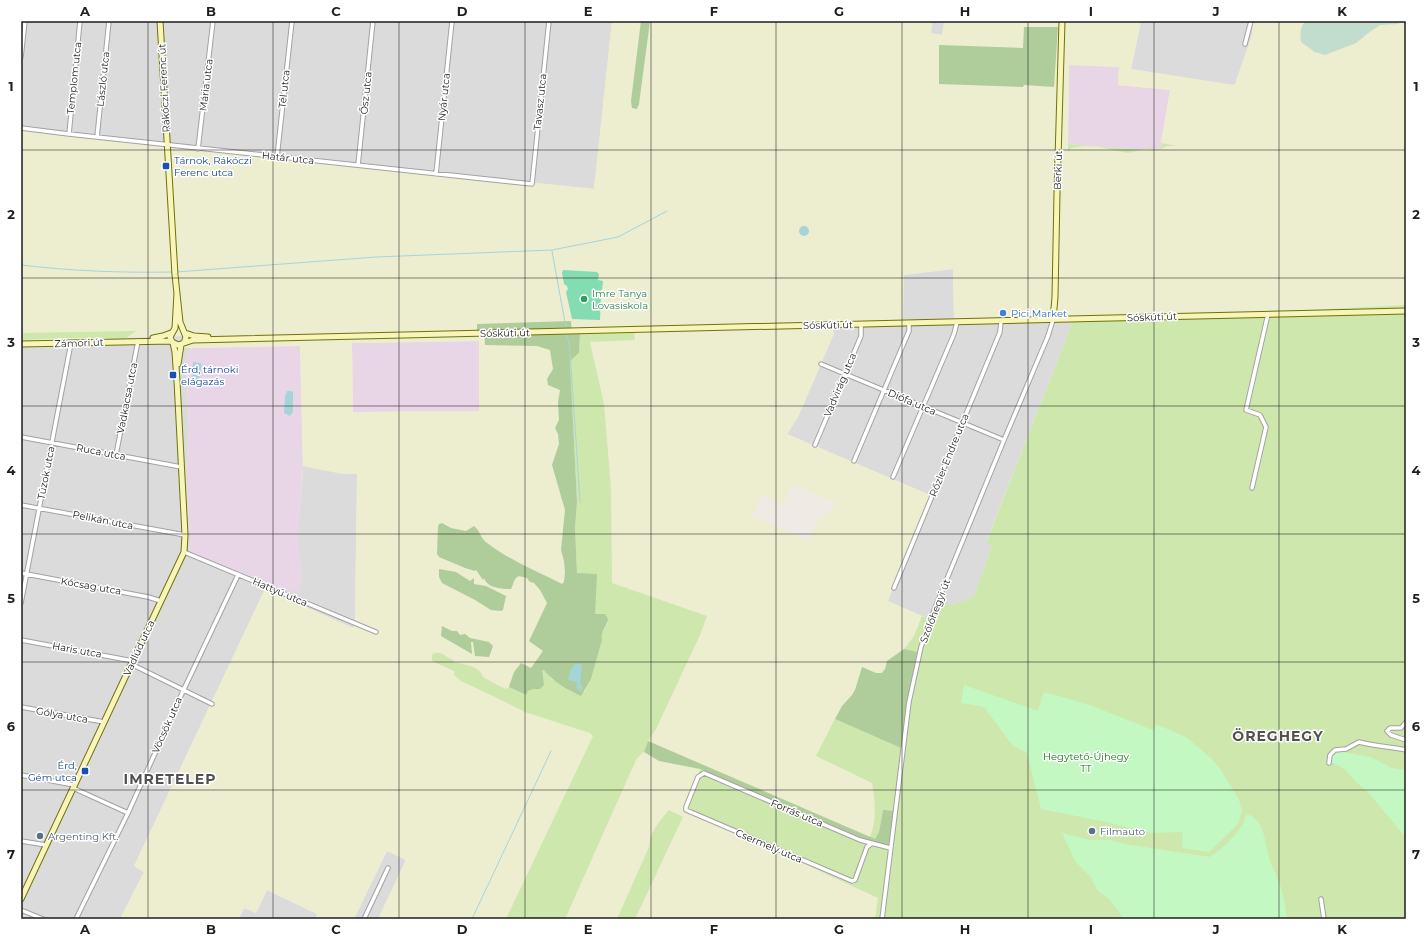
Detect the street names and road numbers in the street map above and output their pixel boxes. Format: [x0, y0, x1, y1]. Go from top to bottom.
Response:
street label: Templom utca [64, 41, 84, 115]
street label: Rákóczi Ferenc út [155, 43, 173, 133]
street label: László utca [94, 51, 112, 107]
street label: Mária utca [196, 58, 216, 112]
street label: Tél utca [276, 69, 292, 109]
street label: Ősz utca [357, 71, 375, 115]
street label: Nyár utca [435, 72, 453, 122]
street label: Tavasz utca [531, 73, 549, 131]
street label: Határ utca [261, 149, 315, 167]
street label: Berki út [1051, 150, 1065, 190]
street label: Sóskúti út [1127, 310, 1177, 324]
street label: Sóskúti út [803, 318, 853, 332]
street label: Sóskúti út [480, 326, 530, 340]
street label: Zámori út [54, 336, 104, 350]
street label: Vadvirág utca [821, 351, 859, 419]
street label: Vadkacsa utca [114, 361, 140, 435]
street label: Diófa utca [886, 386, 938, 418]
street label: Rőzler Endre utca [926, 411, 972, 499]
street label: Ruca utca [75, 441, 127, 463]
street label: Túzok utca [34, 445, 58, 501]
street label: Pelikán utca [71, 508, 135, 532]
street label: Kócsag utca [60, 574, 122, 598]
street label: Hattyú utca [251, 575, 309, 609]
street label: Szőlőhegyi út [917, 577, 953, 645]
street label: Vadlúd utca [120, 618, 158, 678]
street label: Haris utca [51, 639, 103, 661]
street label: Vöcsök utca [149, 695, 185, 755]
street label: Gólya utca [35, 704, 89, 726]
street label: Forrás utca [769, 796, 825, 830]
street label: Csermely utca [734, 826, 804, 866]

